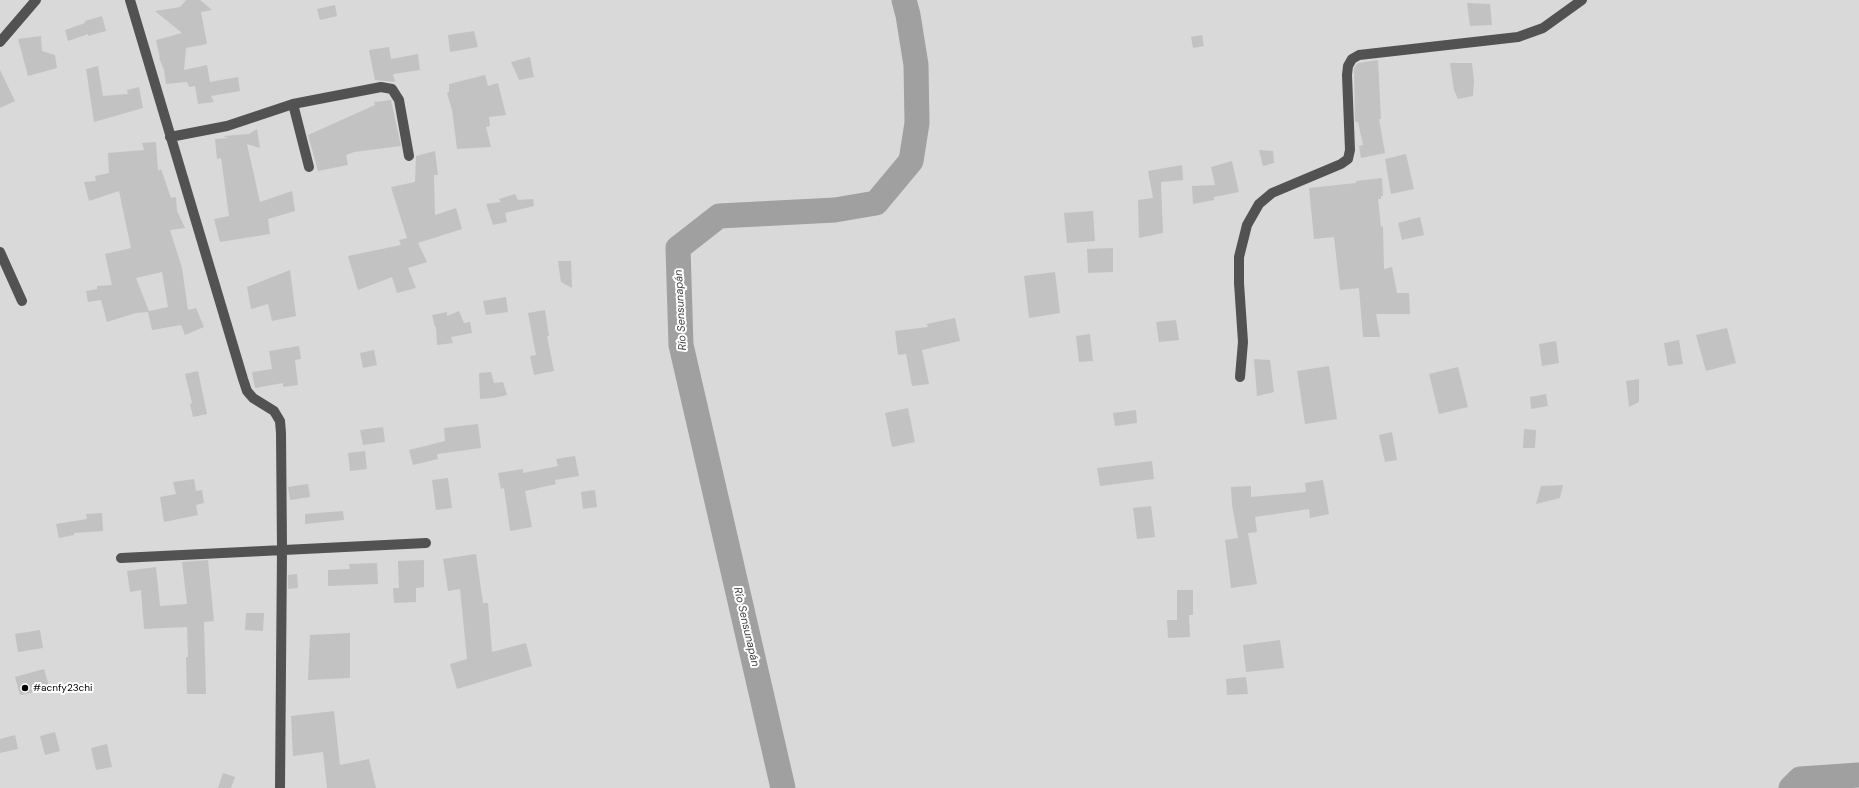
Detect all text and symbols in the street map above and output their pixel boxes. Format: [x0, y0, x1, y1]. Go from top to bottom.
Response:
water label: Río Sensunapán [672, 269, 690, 351]
water label: Río Sensunapán [730, 586, 762, 668]
place label: #acnfy23chi [33, 682, 92, 694]
marker: #acnfy23chi [20, 683, 30, 693]

